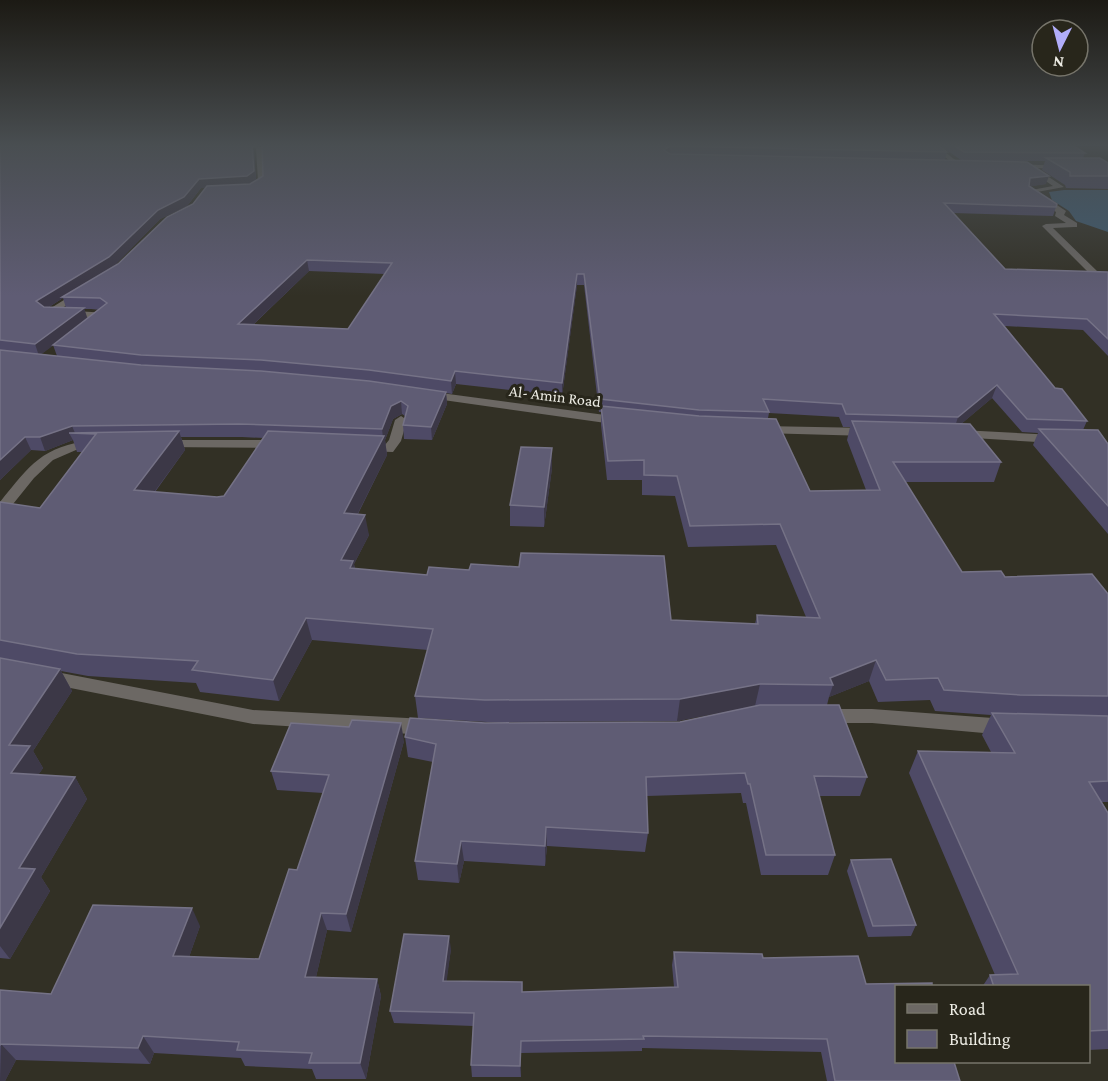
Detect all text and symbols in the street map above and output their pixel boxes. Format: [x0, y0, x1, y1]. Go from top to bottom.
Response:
north arrow [1030, 18, 1090, 78]
text: N [1052, 53, 1065, 71]
street label: Al- Amin Road [508, 382, 602, 410]
legend [895, 985, 1090, 1063]
text: Road [949, 999, 986, 1019]
text: Building [949, 1029, 1011, 1049]

